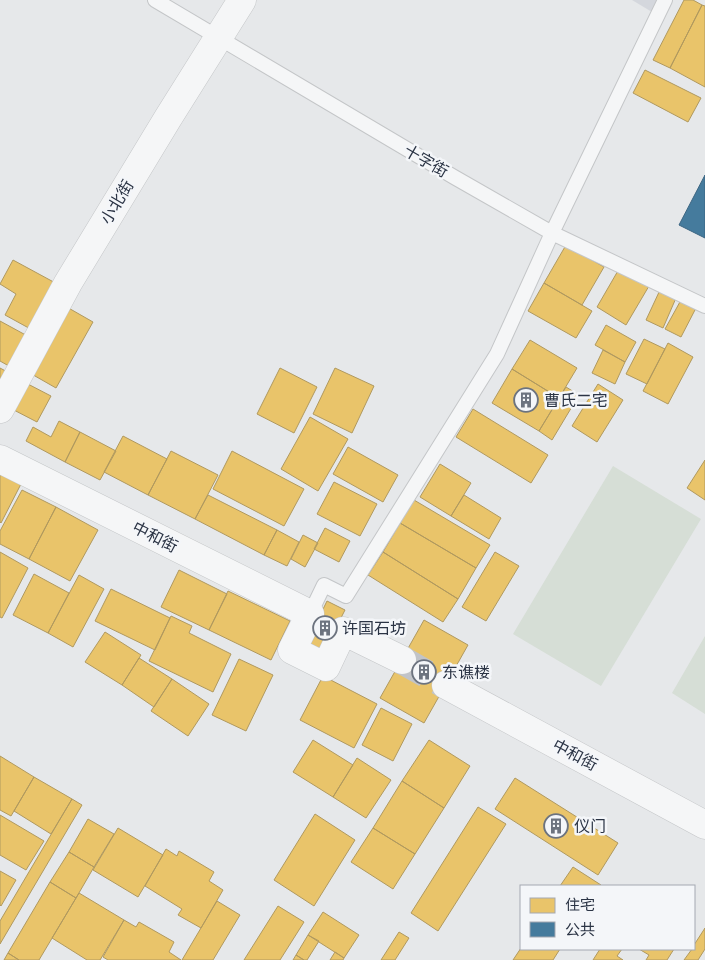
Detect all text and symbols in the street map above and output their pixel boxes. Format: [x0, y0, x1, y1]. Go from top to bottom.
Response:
street label: 十字街 [400, 141, 452, 181]
street label: 小北街 [96, 177, 138, 227]
building icon: 曹氏二宅 [513, 387, 539, 413]
place label: 曹氏二宅 [544, 391, 608, 410]
street label: 中和街 [129, 518, 181, 556]
building icon: 许国石坊 [312, 615, 338, 641]
place label: 许国石坊 [342, 619, 406, 638]
building icon: 东谯楼 [411, 659, 437, 685]
place label: 东谯楼 [442, 663, 490, 682]
street label: 中和街 [549, 735, 601, 775]
building icon: 仪门 [543, 813, 569, 839]
place label: 仪门 [574, 817, 606, 836]
legend [520, 885, 695, 950]
text: 住宅 [565, 896, 595, 913]
text: 公共 [565, 921, 595, 938]

